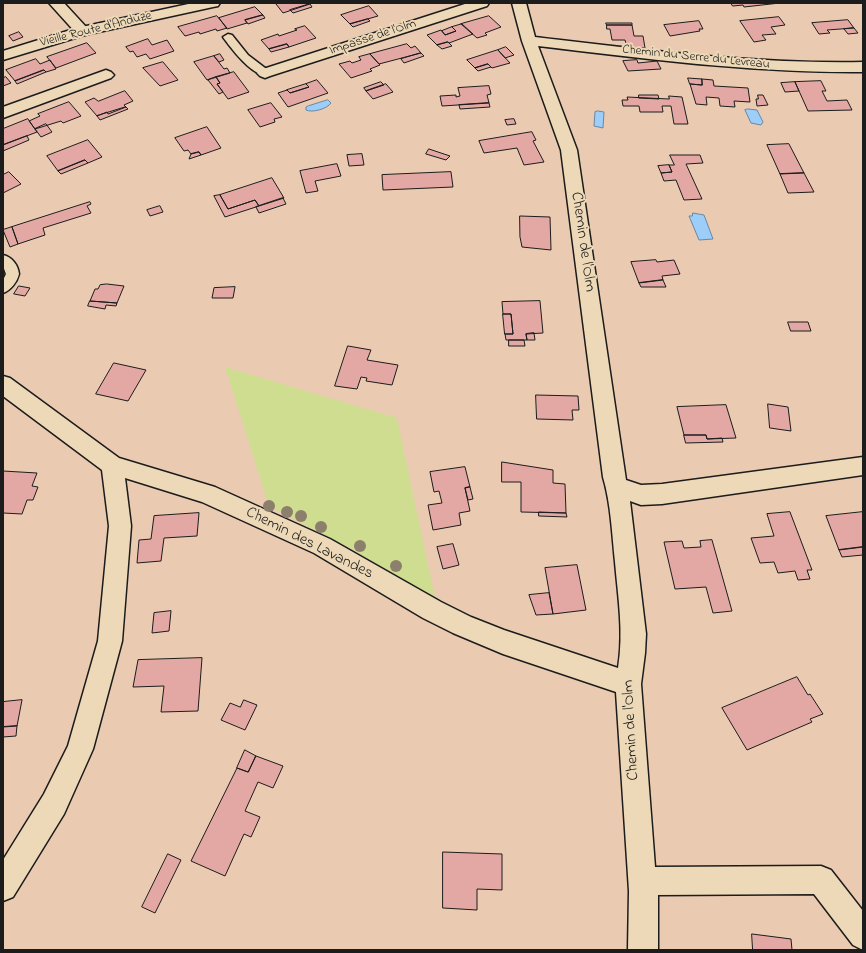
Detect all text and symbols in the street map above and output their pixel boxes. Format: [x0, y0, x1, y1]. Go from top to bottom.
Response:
street label: Vieille Route d'Anduze [39, 9, 153, 51]
street label: Impasse de l'Olm [328, 17, 418, 59]
street label: Chemin du Serre du Levreau [621, 42, 771, 74]
street label: Chemin de l'Olm [565, 191, 599, 293]
street label: Chemin des Lavandes [242, 504, 376, 584]
street label: Chemin de l'Olm [620, 679, 644, 781]

